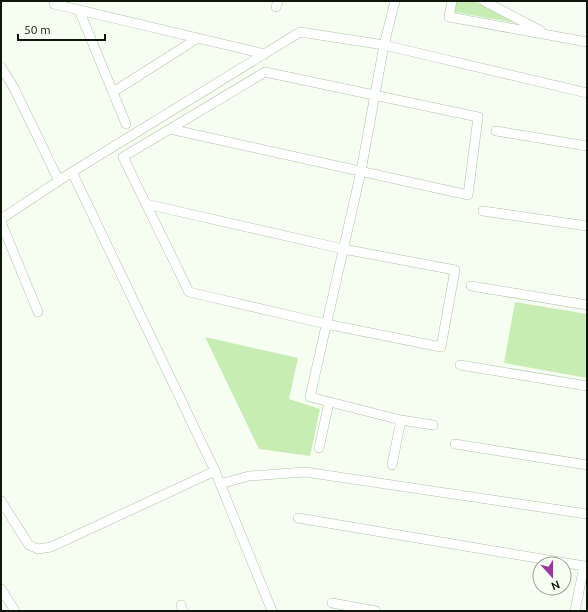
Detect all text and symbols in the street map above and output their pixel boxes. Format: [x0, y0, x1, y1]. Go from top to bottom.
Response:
scale bar [18, 16, 105, 42]
text: 50 m [24, 23, 51, 36]
north arrow [532, 556, 572, 596]
text: N [550, 578, 562, 592]

